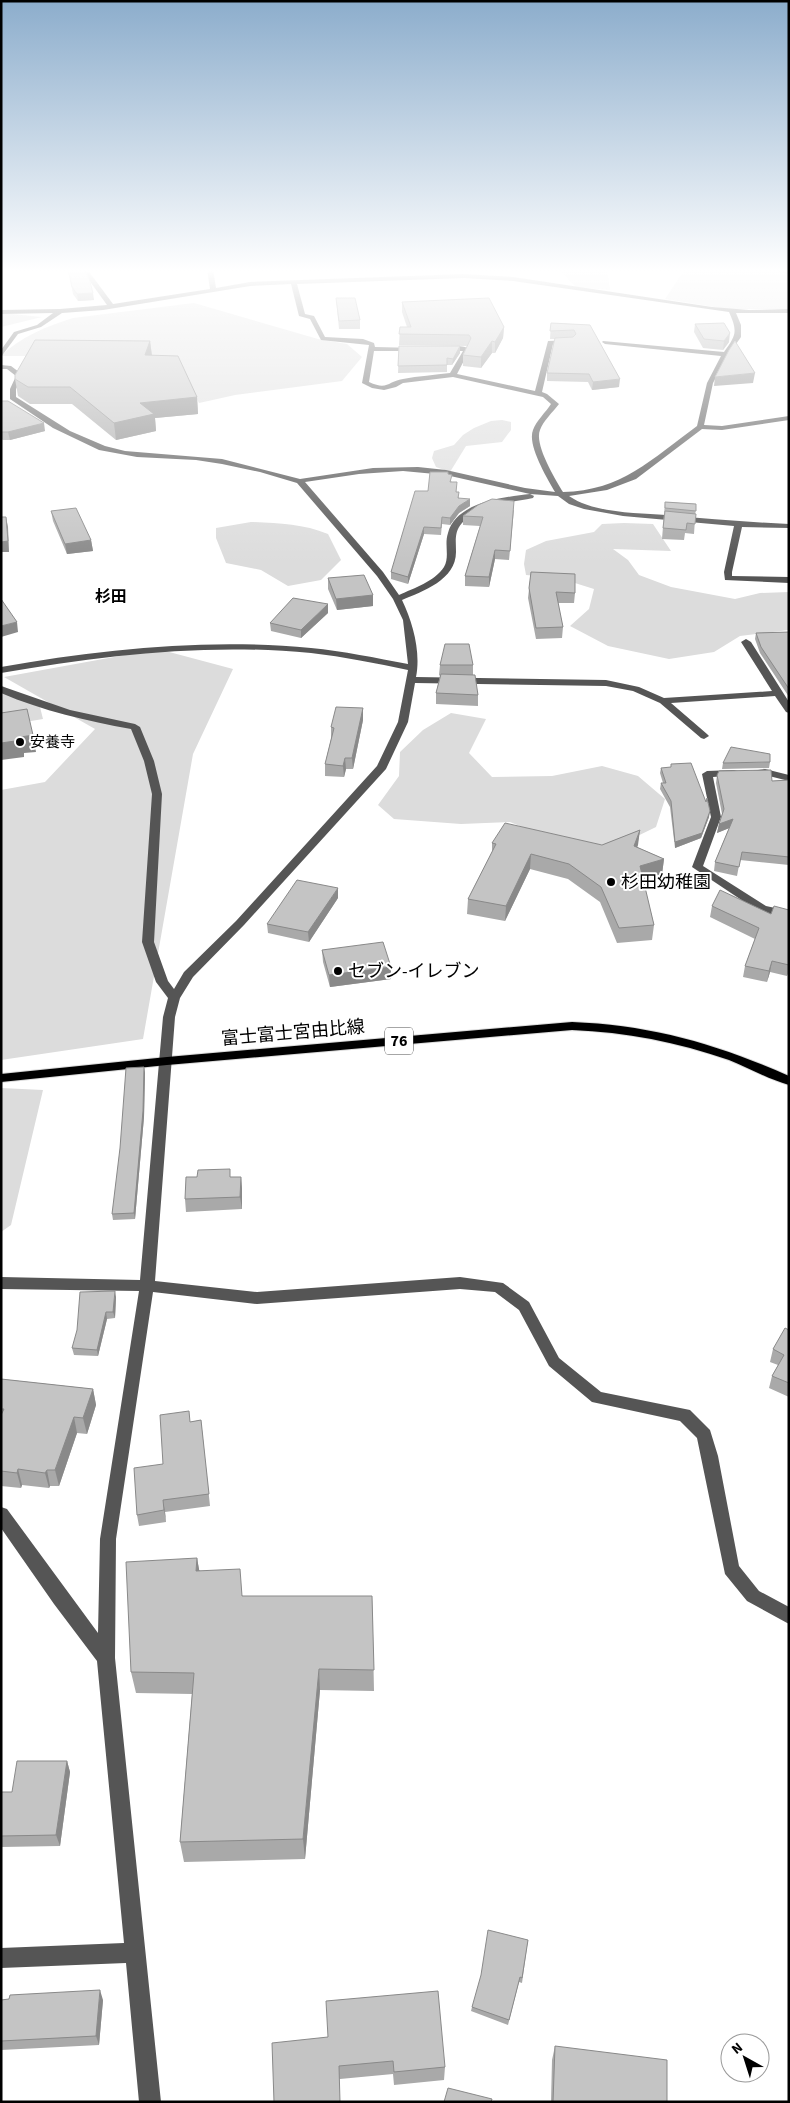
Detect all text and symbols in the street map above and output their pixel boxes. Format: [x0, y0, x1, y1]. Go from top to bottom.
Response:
district label: 杉田 [95, 586, 127, 608]
place label: 安養寺 [30, 732, 75, 753]
marker: 安養寺 [14, 736, 26, 748]
place label: 杉田幼稚園 [621, 870, 711, 895]
marker: 杉田幼稚園 [605, 876, 617, 888]
place label: セブン-イレブン [348, 959, 480, 984]
marker: セブン-イレブン [332, 965, 344, 977]
street label: 富士富士宮由比線 [220, 1014, 366, 1052]
road number: 76 [385, 1028, 413, 1054]
north arrow [720, 2033, 770, 2083]
text: N [728, 2038, 747, 2059]

